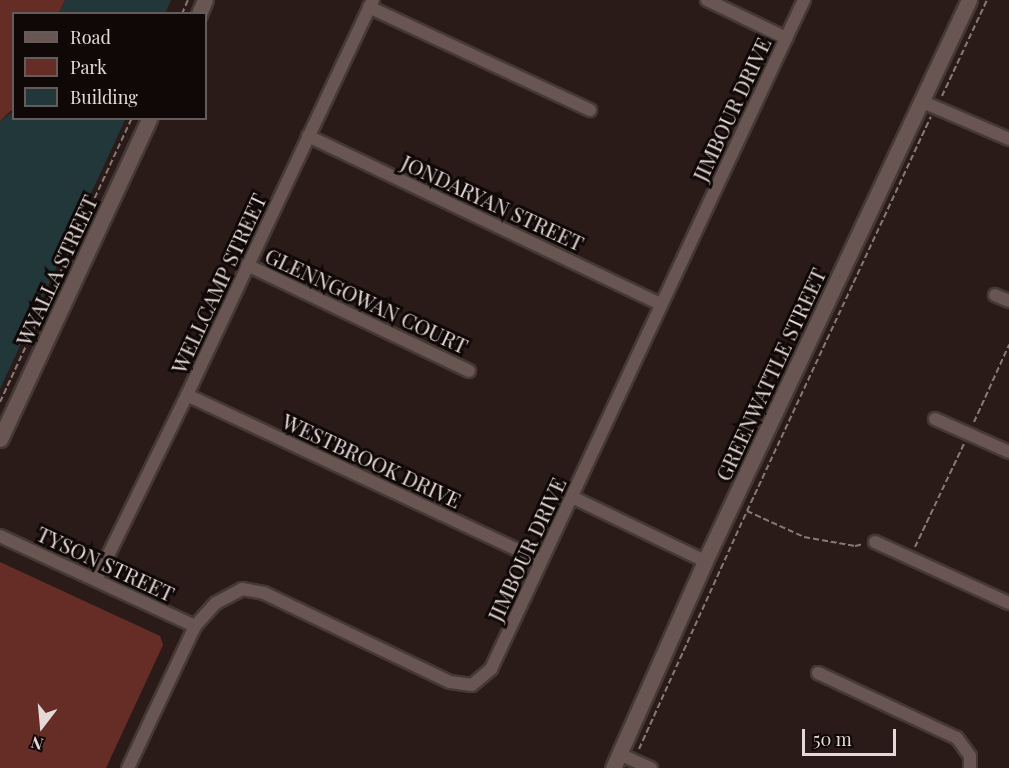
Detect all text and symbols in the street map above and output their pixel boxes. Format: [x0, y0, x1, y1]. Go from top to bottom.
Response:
legend [12, 12, 207, 120]
text: Road [70, 25, 111, 49]
street label: JIMBOUR DRIVE [687, 33, 775, 185]
text: Park [70, 55, 107, 79]
text: Building [70, 85, 138, 109]
street label: JONDARYAN STREET [398, 149, 588, 255]
street label: WELLCAMP STREET [165, 189, 271, 377]
street label: WYALLA STREET [10, 191, 102, 349]
street label: GLENNGOWAN COURT [262, 242, 472, 358]
street label: GREENWATTLE STREET [710, 264, 830, 484]
street label: WESTBROOK DRIVE [279, 408, 465, 512]
street label: JIMBOUR DRIVE [482, 473, 570, 625]
street label: TYSON STREET [33, 520, 179, 606]
north arrow [12, 696, 72, 756]
scale bar [805, 717, 900, 755]
text: 50 m [813, 727, 852, 751]
text: N [28, 732, 45, 755]

